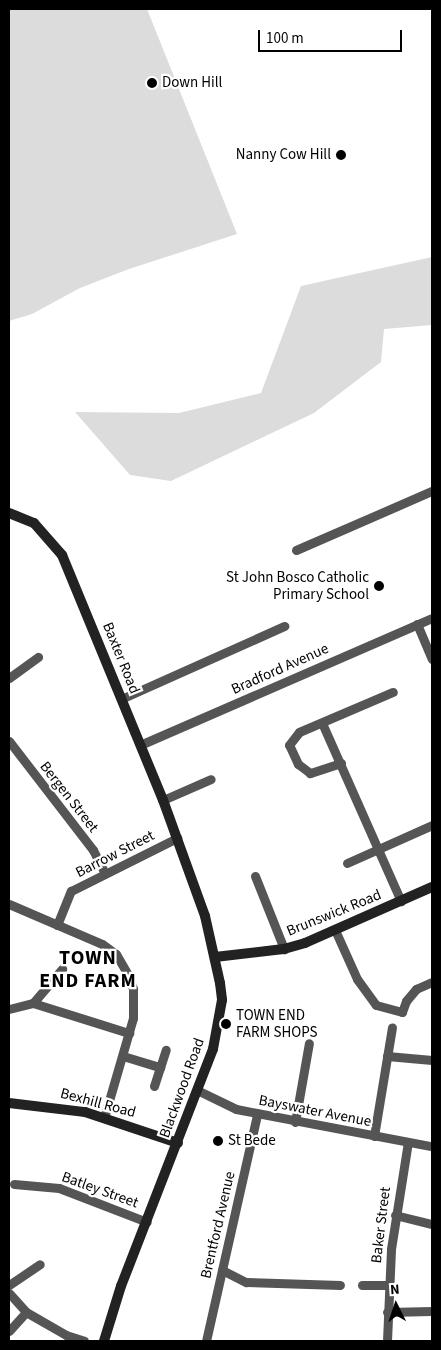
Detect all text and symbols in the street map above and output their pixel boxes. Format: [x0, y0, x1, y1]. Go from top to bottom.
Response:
scale bar [261, 20, 405, 52]
text: 100 m [266, 28, 304, 49]
place label: Down Hill [162, 74, 222, 92]
marker: Down Hill [146, 77, 158, 89]
place label: Nanny Cow Hill [236, 146, 331, 164]
marker: Nanny Cow Hill [335, 149, 347, 161]
place label: St John Bosco Catholic Primary School [226, 568, 369, 603]
marker: St John Bosco Catholic Primary School [373, 580, 385, 592]
street label: Baxter Road [99, 620, 143, 696]
street label: Bradford Avenue [229, 640, 331, 698]
street label: Bergen Street [36, 758, 102, 836]
street label: Barrow Street [73, 826, 157, 882]
street label: Brunswick Road [284, 886, 384, 940]
district label: TOWN END FARM [38, 946, 138, 993]
place label: TOWN END FARM SHOPS [236, 1006, 318, 1041]
marker: TOWN END FARM SHOPS [220, 1018, 232, 1030]
street label: Blackwood Road [156, 1036, 208, 1140]
street label: Bexhill Road [58, 1084, 138, 1122]
street label: Bayswater Avenue [257, 1091, 373, 1131]
place label: St Bede [228, 1132, 276, 1150]
marker: St Bede [212, 1135, 224, 1147]
street label: Batley Street [59, 1168, 141, 1212]
street label: Brentford Avenue [197, 1170, 239, 1280]
street label: Baker Street [367, 1186, 395, 1264]
north arrow [371, 1280, 421, 1330]
text: N [390, 1280, 400, 1300]

